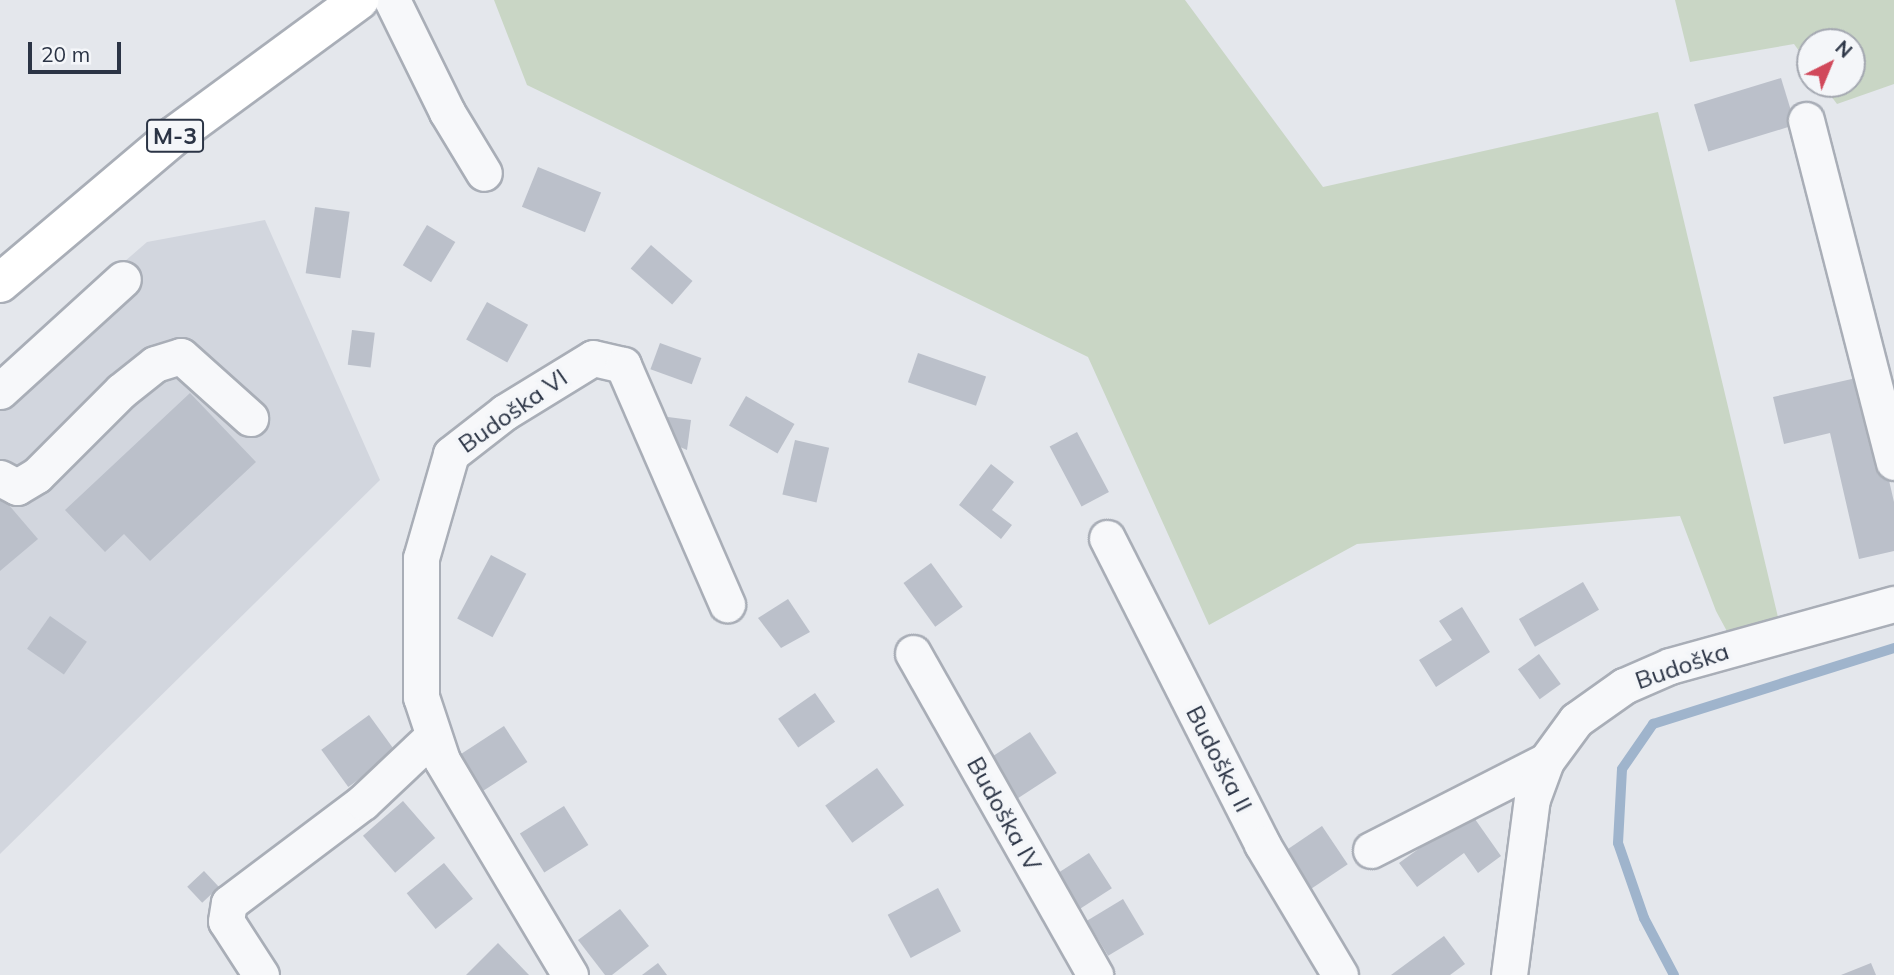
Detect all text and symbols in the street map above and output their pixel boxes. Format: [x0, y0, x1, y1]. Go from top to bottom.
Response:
scale bar [32, 28, 124, 72]
north arrow [1796, 28, 1866, 98]
text: N [1831, 35, 1857, 63]
text: 20 m [41, 41, 90, 67]
road number: M-3 [145, 116, 205, 155]
street label: Budoška VI [453, 363, 573, 459]
street label: Budoška [1632, 637, 1732, 695]
street label: Budoška II [1180, 701, 1258, 817]
street label: Budoška IV [961, 752, 1047, 876]

